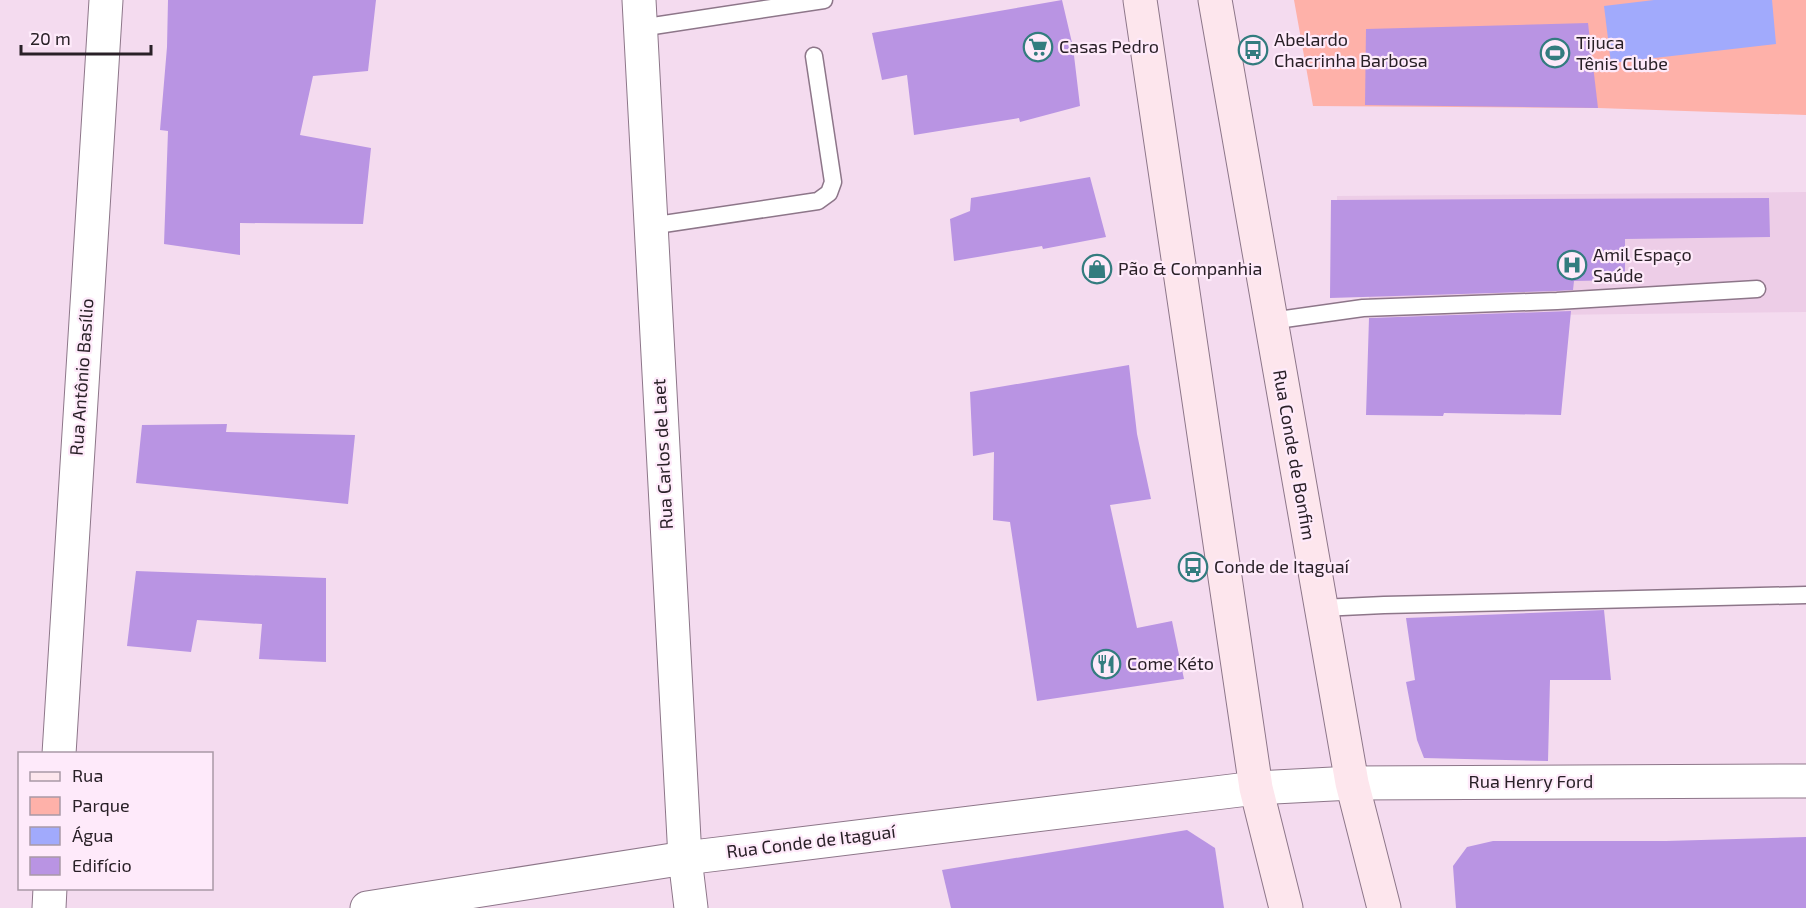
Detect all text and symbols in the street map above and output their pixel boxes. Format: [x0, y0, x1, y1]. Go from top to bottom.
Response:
scale bar [21, 18, 152, 56]
text: 20 m [30, 27, 71, 49]
place label: Abelardo Chacrinha Barbosa [1274, 28, 1428, 71]
supermarket icon: Casas Pedro [1022, 31, 1054, 63]
place label: Tijuca Tênis Clube [1576, 31, 1668, 74]
bus stop icon: Abelardo Chacrinha Barbosa [1237, 34, 1269, 66]
place label: Casas Pedro [1059, 35, 1159, 57]
sports icon: Tijuca Tênis Clube [1539, 37, 1571, 69]
place label: Amil Espaço Saúde [1593, 243, 1692, 286]
hospital icon: Amil Espaço Saúde [1556, 249, 1588, 281]
shop icon: Pão & Companhia [1081, 253, 1113, 285]
place label: Pão & Companhia [1118, 257, 1262, 279]
street label: Rua Antônio Basílio [65, 298, 97, 456]
street label: Rua Conde de Bonfim [1269, 368, 1321, 542]
street label: Rua Carlos de Laet [647, 378, 677, 530]
bus stop icon: Conde de Itaguaí [1177, 551, 1209, 583]
place label: Conde de Itaguaí [1214, 555, 1350, 577]
restaurant icon: Come Kéto [1090, 648, 1122, 680]
place label: Come Kéto [1127, 652, 1214, 674]
legend [18, 752, 213, 890]
text: Rua [72, 764, 103, 786]
street label: Rua Henry Ford [1469, 770, 1593, 792]
text: Parque [72, 794, 130, 816]
street label: Rua Conde de Itaguaí [725, 820, 897, 862]
text: Água [72, 824, 113, 846]
text: Edifício [72, 854, 132, 876]

